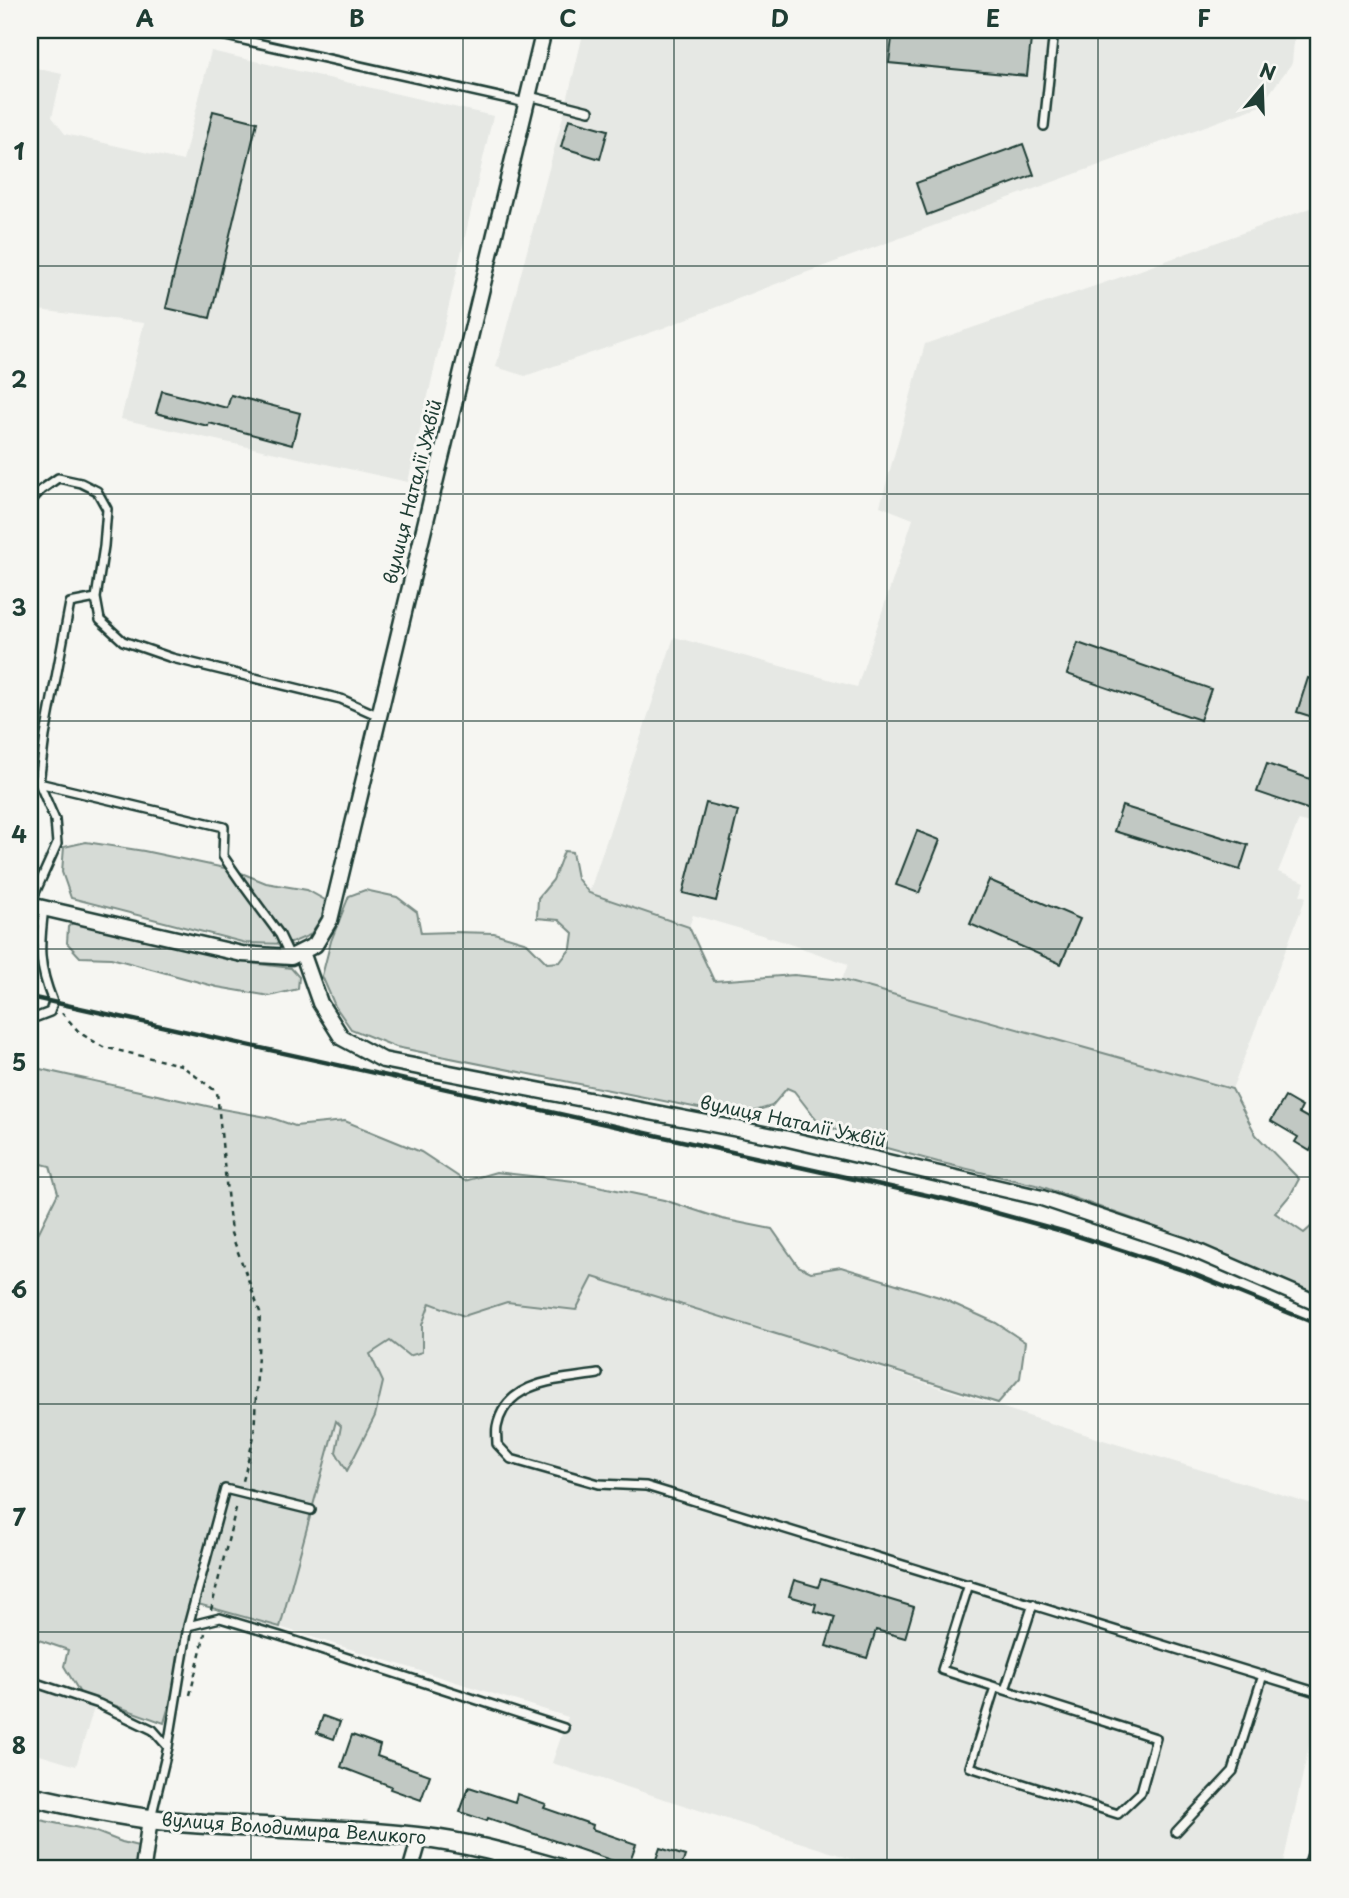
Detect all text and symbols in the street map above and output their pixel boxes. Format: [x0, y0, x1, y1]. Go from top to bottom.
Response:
text: A [136, 0, 154, 35]
text: B [349, 0, 365, 35]
text: C [559, 0, 577, 35]
text: D [771, 0, 789, 35]
text: E [986, 0, 1000, 35]
text: F [1197, 0, 1211, 35]
north arrow [1226, 52, 1296, 122]
text: N [1256, 55, 1280, 87]
text: 1 [14, 133, 25, 168]
text: 2 [11, 361, 27, 396]
street label: вулиця Наталії Ужвій [376, 396, 448, 587]
text: 3 [11, 589, 27, 624]
text: 4 [11, 816, 27, 851]
text: 5 [12, 1044, 26, 1079]
street label: вулиця Наталії Ужвій [698, 1088, 889, 1153]
text: 6 [11, 1271, 27, 1306]
text: 7 [12, 1499, 26, 1534]
text: 8 [12, 1727, 26, 1762]
street label: вулиця Володимира Великого [161, 1805, 427, 1850]

